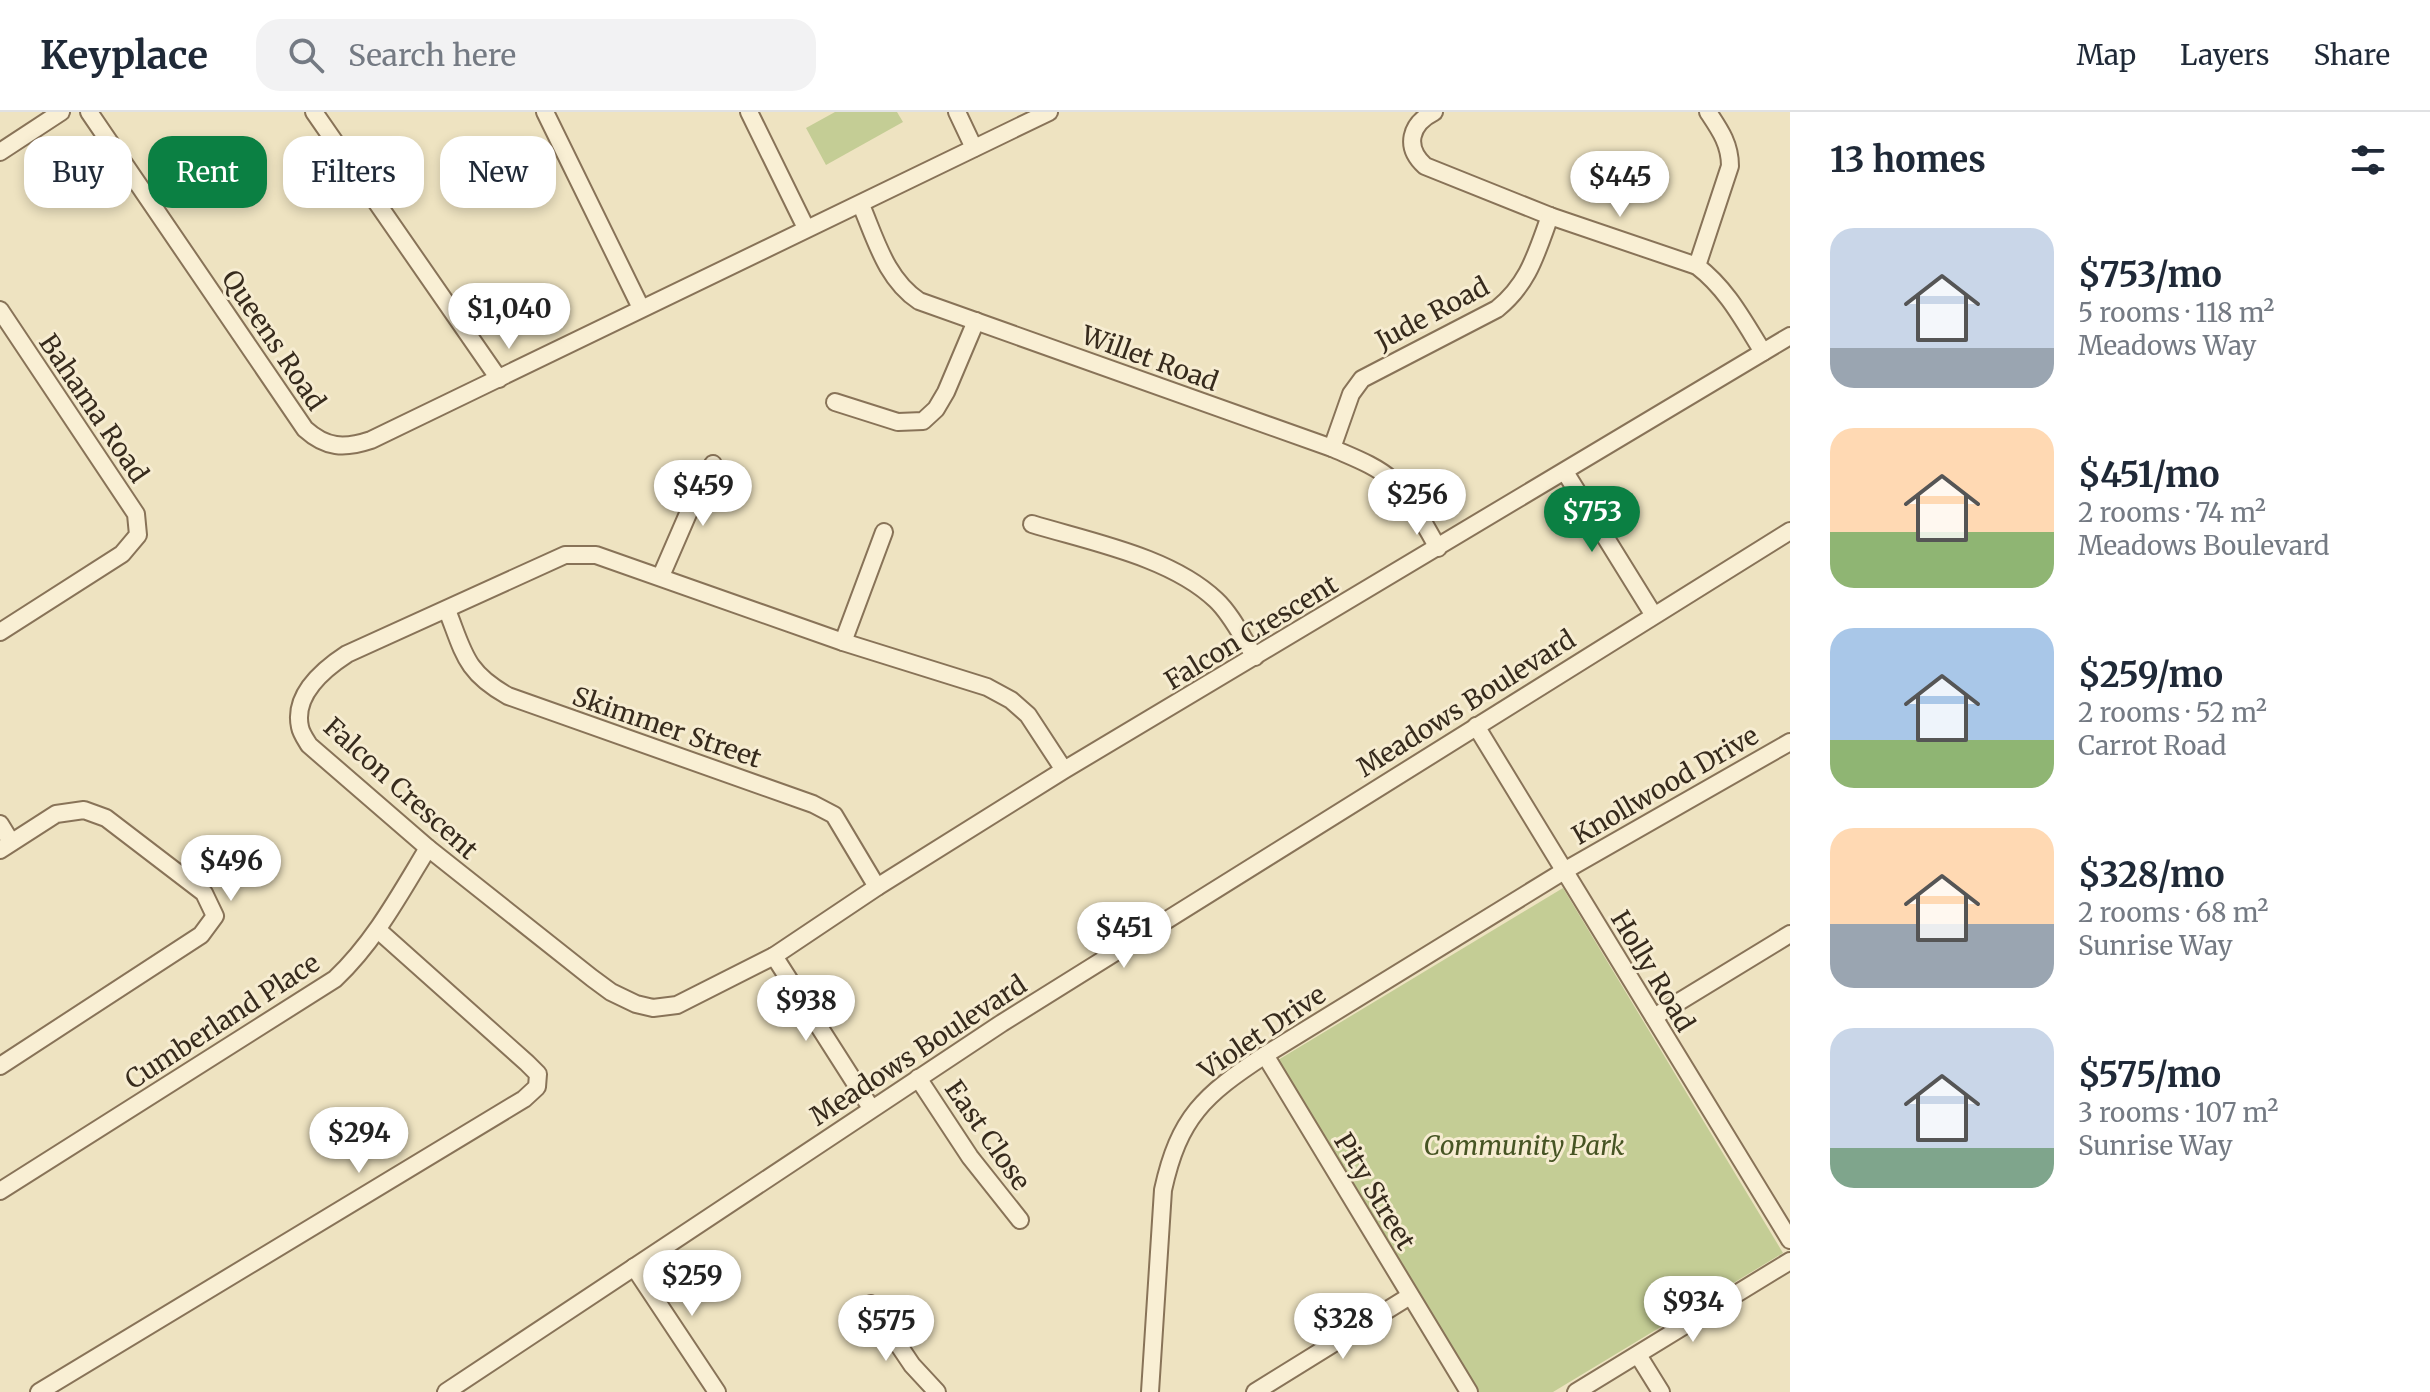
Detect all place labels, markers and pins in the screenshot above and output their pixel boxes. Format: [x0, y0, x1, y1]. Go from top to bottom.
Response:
pin: $445 [1573, 151, 1667, 219]
pin: $1,040 [444, 283, 574, 351]
pin: $459 [656, 460, 750, 528]
pin: $256 [1370, 469, 1464, 537]
pin: $753 [1545, 486, 1639, 554]
pin: $496 [184, 835, 278, 903]
pin: $451 [1077, 902, 1171, 970]
pin: $938 [759, 975, 853, 1043]
pin: $294 [312, 1107, 406, 1175]
pin: $259 [645, 1250, 739, 1318]
pin: $934 [1646, 1276, 1740, 1344]
pin: $328 [1296, 1293, 1390, 1361]
pin: $575 [839, 1295, 933, 1363]

